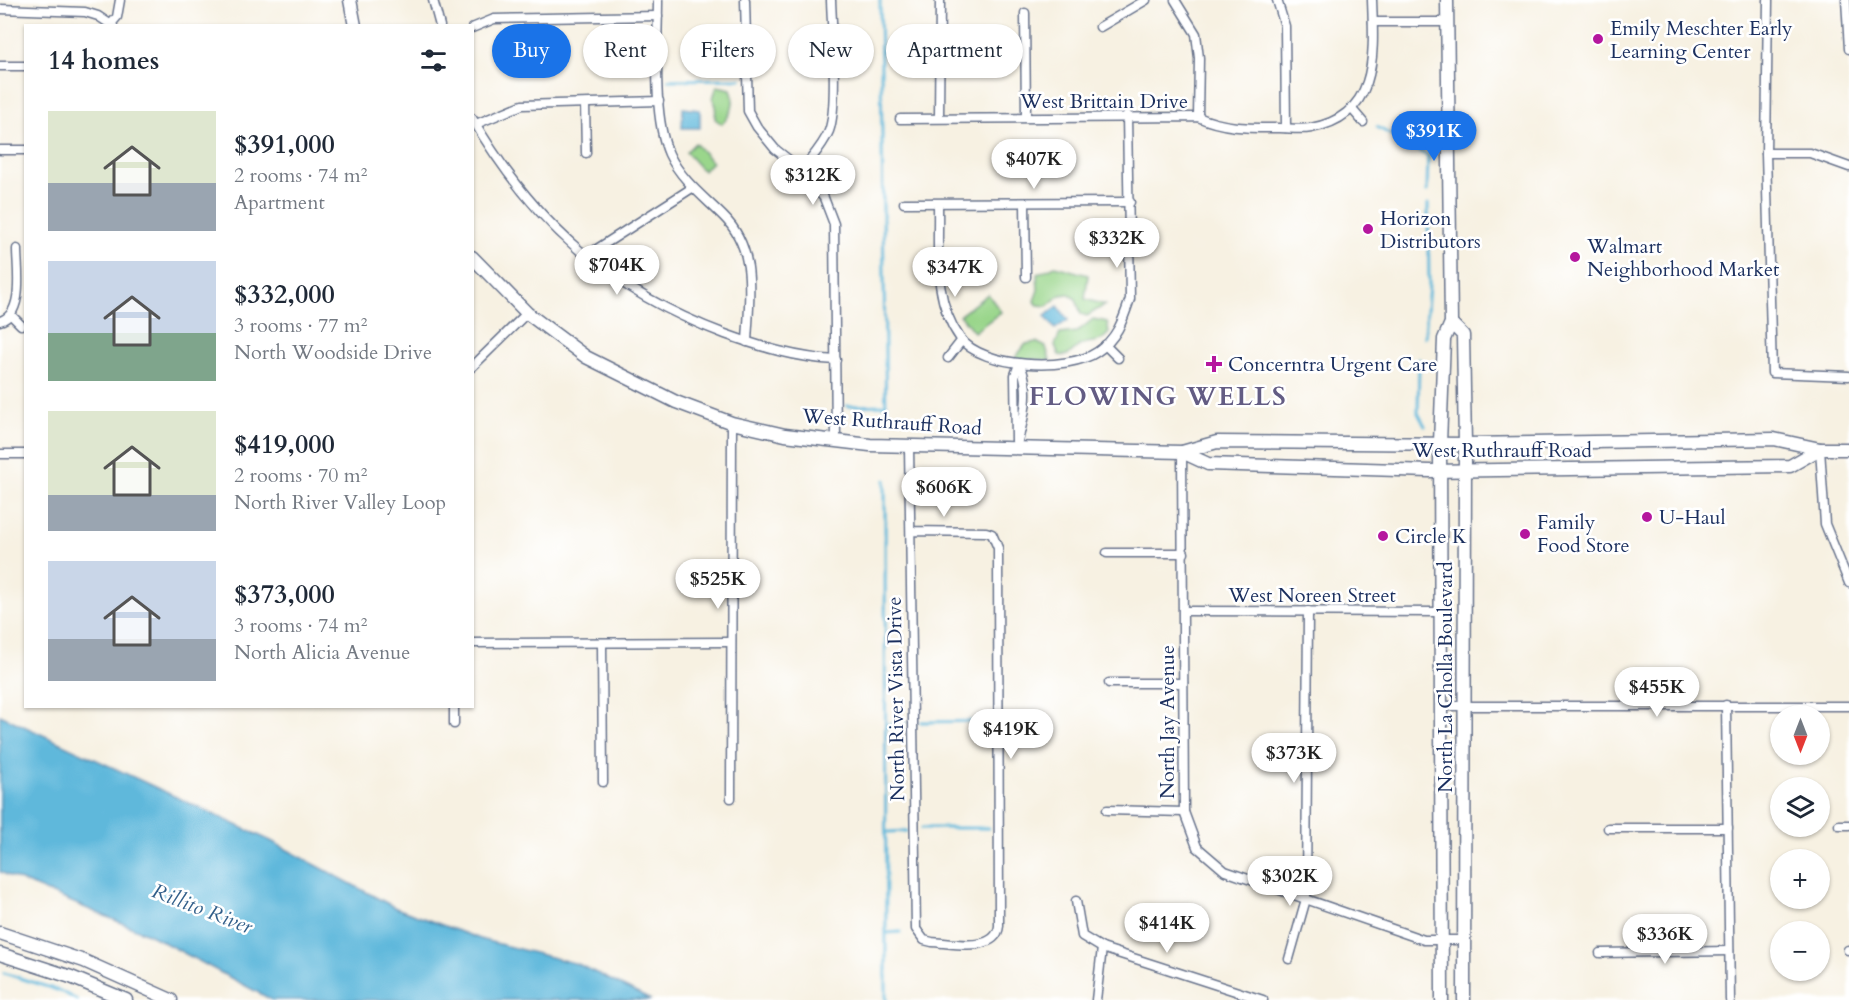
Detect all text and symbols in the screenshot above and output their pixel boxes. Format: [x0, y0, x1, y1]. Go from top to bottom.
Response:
place label: Emily Meschter Early Learning Center [1610, 15, 1793, 65]
chip: Buy [492, 24, 571, 78]
chip: Rent [583, 24, 668, 78]
chip: Filters [680, 24, 776, 78]
chip: New [788, 24, 874, 78]
chip: Apartment [886, 24, 1023, 78]
marker: Emily Meschter Early Learning Center [1591, 32, 1605, 46]
text: 14 homes [48, 43, 159, 78]
icon: filters [417, 44, 450, 77]
street label: West Brittain Drive [1019, 88, 1188, 115]
pin: $391K [1392, 111, 1476, 162]
text: $391K [1405, 117, 1463, 144]
text: $391,000 [234, 127, 335, 162]
icon: home [96, 135, 168, 207]
pin: $407K [992, 139, 1076, 190]
text: $407K [1005, 145, 1063, 172]
pin: $312K [771, 155, 855, 206]
text: $312K [784, 161, 842, 188]
text: 2 rooms · 74 m² [234, 162, 367, 189]
text: Apartment [234, 189, 325, 216]
place label: Horizon Distributors [1380, 205, 1481, 255]
pin: $332K [1075, 218, 1159, 269]
marker: Horizon Distributors [1361, 222, 1375, 236]
text: $332K [1088, 224, 1146, 251]
place label: Walmart Neighborhood Market [1586, 233, 1780, 283]
pin: $704K [575, 245, 659, 296]
pin: $347K [913, 247, 997, 298]
marker: Walmart Neighborhood Market [1568, 250, 1582, 264]
text: $704K [588, 251, 646, 278]
text: $347K [926, 253, 984, 280]
text: $332,000 [234, 277, 335, 312]
icon: home [96, 285, 168, 357]
text: 3 rooms · 77 m² [234, 312, 367, 339]
text: North Woodside Drive [234, 339, 432, 366]
place label: Concerntra Urgent Care [1228, 351, 1437, 378]
marker: Concerntra Urgent Care [1205, 355, 1223, 373]
district label: FLOWING WELLS [1029, 379, 1287, 414]
street label: West Ruthrauff Road [800, 402, 983, 442]
text: $419,000 [234, 427, 335, 462]
icon: home [96, 435, 168, 507]
street label: West Ruthrauff Road [1411, 437, 1592, 464]
text: 2 rooms · 70 m² [234, 462, 367, 489]
pin: $606K [902, 467, 986, 518]
text: $606K [915, 473, 973, 500]
text: North River Valley Loop [234, 489, 446, 516]
place label: U-Haul [1659, 504, 1726, 531]
place label: Family Food Store [1537, 509, 1630, 559]
marker: U-Haul [1640, 510, 1654, 524]
place label: Circle K [1395, 523, 1467, 550]
marker: Family Food Store [1518, 527, 1532, 541]
marker: Circle K [1376, 529, 1390, 543]
pin: $525K [676, 559, 760, 610]
street label: North La Cholla Boulevard [1432, 561, 1459, 793]
text: $525K [689, 565, 747, 592]
text: $373,000 [234, 577, 335, 612]
street label: West Noreen Street [1227, 582, 1397, 609]
icon: home [96, 585, 168, 657]
street label: North River Vista Drive [881, 596, 911, 802]
text: 3 rooms · 74 m² [234, 612, 367, 639]
text: North Alicia Avenue [234, 639, 410, 666]
street label: North Jay Avenue [1154, 645, 1181, 799]
pin: $455K [1615, 667, 1699, 718]
text: $455K [1628, 673, 1686, 700]
north arrow [1770, 705, 1830, 765]
map controls [1770, 705, 1830, 981]
pin: $419K [969, 709, 1053, 760]
text: $419K [982, 715, 1040, 742]
pin: $373K [1252, 733, 1336, 784]
text: $373K [1265, 739, 1323, 766]
button: layers [1770, 777, 1830, 837]
button: + [1770, 849, 1830, 909]
pin: $302K [1248, 856, 1332, 907]
text: $302K [1261, 862, 1319, 889]
water label: Rillito River [148, 877, 257, 942]
pin: $414K [1125, 903, 1209, 954]
text: $414K [1138, 909, 1196, 936]
pin: $336K [1623, 914, 1707, 965]
text: $336K [1636, 920, 1694, 947]
button: − [1770, 921, 1830, 981]

